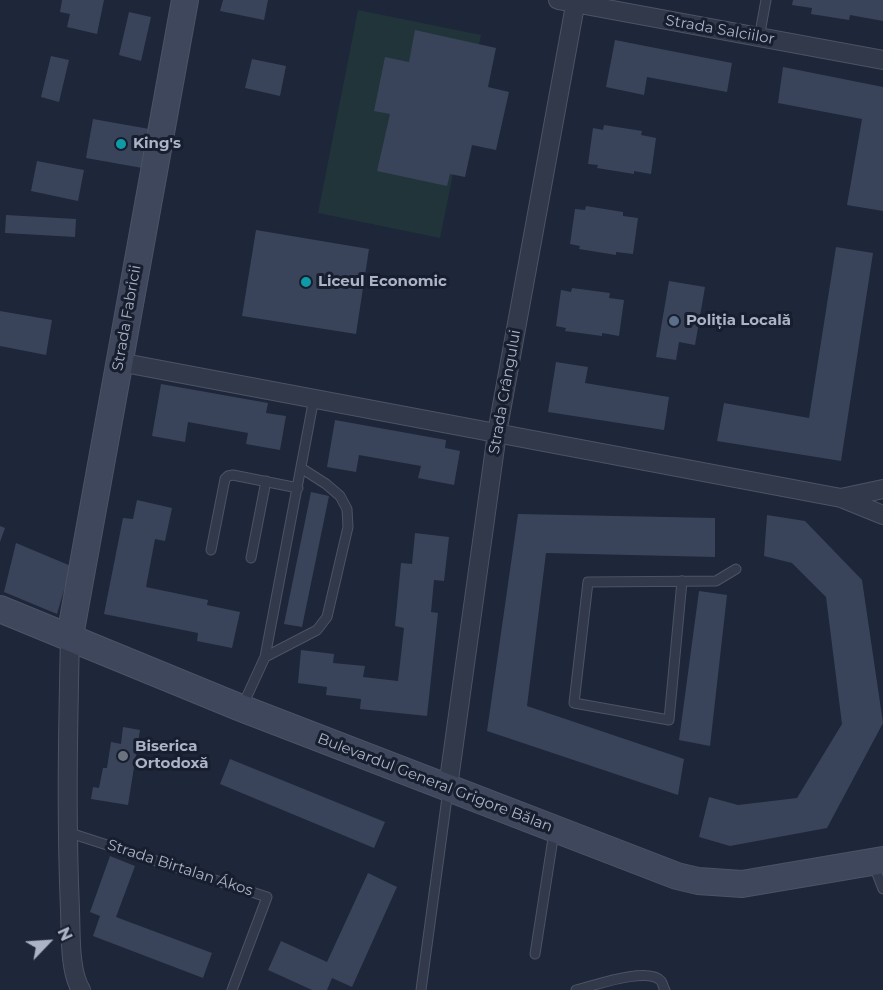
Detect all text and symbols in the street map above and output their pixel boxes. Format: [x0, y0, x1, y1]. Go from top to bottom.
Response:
street label: Strada Salciilor [664, 12, 776, 48]
place label: King's [133, 135, 181, 153]
marker: King's [114, 137, 128, 151]
street label: Strada Fabricii [109, 264, 145, 372]
place label: Liceul Economic [318, 273, 447, 291]
marker: Liceul Economic [299, 275, 313, 289]
place label: Poliția Locală [686, 312, 791, 330]
marker: Poliția Locală [667, 314, 681, 328]
street label: Strada Crângului [485, 328, 525, 456]
street label: Bulevardul General Grigore Bălan [315, 730, 555, 836]
place label: Biserica Ortodoxă [135, 738, 208, 773]
marker: Biserica Ortodoxă [116, 749, 130, 763]
street label: Strada Birtalan Ákos [105, 836, 255, 900]
north arrow [18, 912, 78, 972]
text: N [53, 924, 76, 944]

